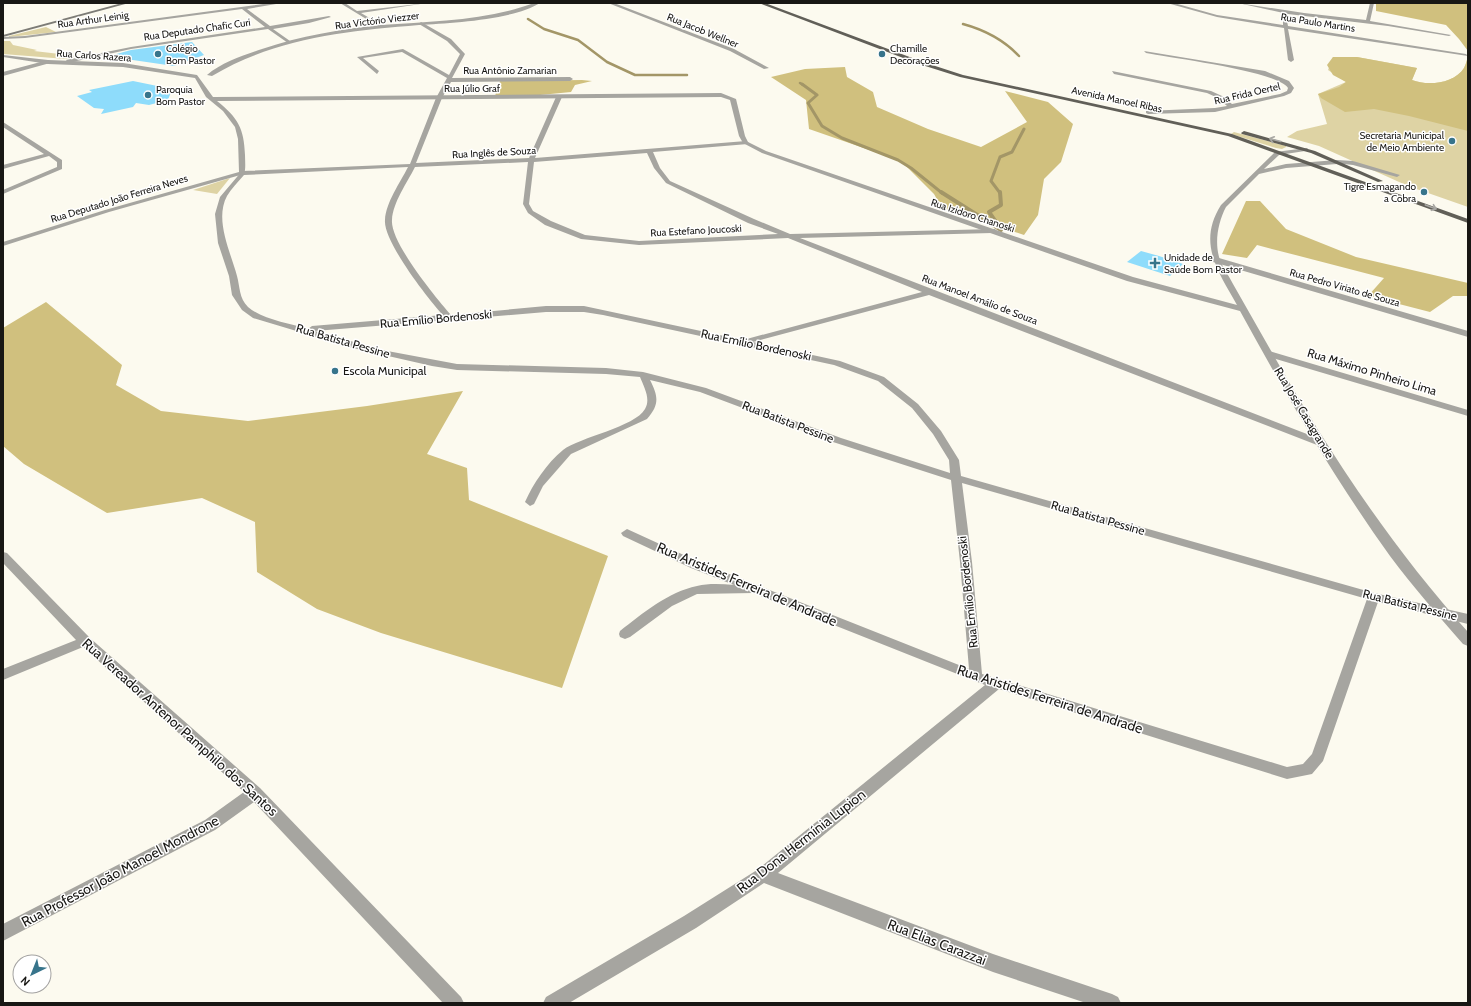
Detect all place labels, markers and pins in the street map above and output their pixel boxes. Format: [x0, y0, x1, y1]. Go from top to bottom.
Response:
place label: Colégio Bom Pastor [166, 42, 216, 67]
place label: Chamille Decorações [890, 42, 939, 67]
marker: Colégio Bom Pastor [153, 49, 163, 59]
marker: Chamille Decorações [877, 49, 887, 59]
place label: Paroquia Bom Pastor [156, 83, 206, 108]
marker: Paroquia Bom Pastor [143, 90, 153, 100]
place label: Secretaria Municipal de Meio Ambiente [1360, 129, 1445, 154]
marker: Secretaria Municipal de Meio Ambiente [1447, 136, 1457, 146]
place label: Tigre Esmagando a Cobra [1344, 180, 1416, 205]
marker: Tigre Esmagando a Cobra [1419, 187, 1429, 197]
place label: Unidade de Saúde Bom Pastor [1164, 251, 1243, 276]
marker: Unidade de Saúde Bom Pastor [1149, 257, 1161, 269]
place label: Escola Municipal [343, 363, 426, 378]
marker: Escola Municipal [330, 366, 340, 376]

